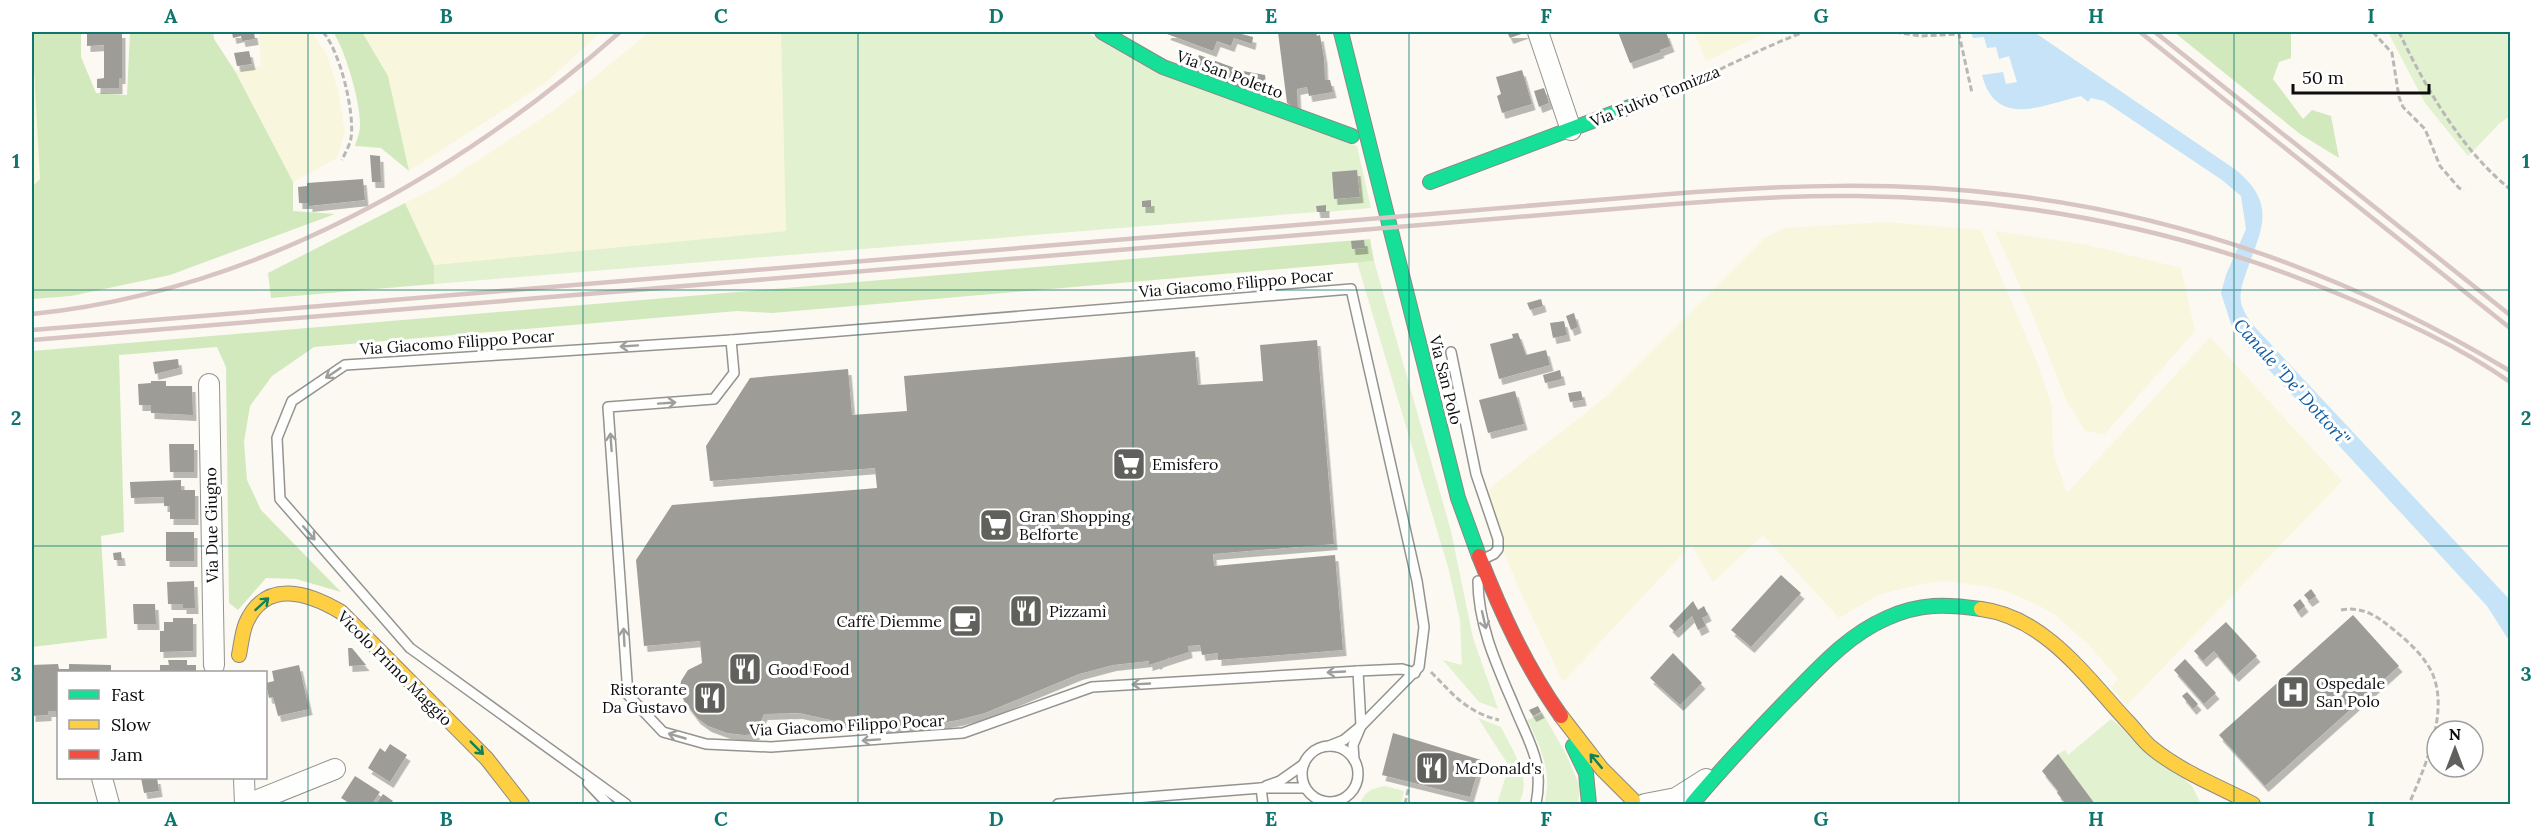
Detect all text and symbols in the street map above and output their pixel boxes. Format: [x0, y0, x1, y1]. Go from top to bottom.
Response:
text: A [164, 3, 178, 28]
text: B [439, 3, 453, 28]
text: C [714, 3, 728, 28]
text: D [988, 3, 1004, 28]
text: E [1265, 3, 1277, 28]
text: F [1540, 3, 1552, 28]
text: G [1813, 3, 1829, 28]
text: H [2088, 3, 2104, 28]
text: I [2367, 3, 2375, 28]
street label: Via San Poletto [1173, 45, 1286, 103]
scale bar [2293, 57, 2430, 95]
street label: Via Fulvio Tomizza [1586, 61, 1723, 131]
text: 50 m [2302, 66, 2344, 89]
text: 1 [12, 148, 20, 173]
text: 1 [2522, 148, 2530, 173]
street label: Via Giacomo Filippo Pocar [1137, 265, 1334, 302]
water label: Canale "De' Dottori" [2229, 314, 2355, 450]
street label: Via Giacomo Filippo Pocar [358, 325, 555, 359]
street label: Via San Polo [1425, 332, 1467, 427]
one-way arrow [620, 341, 640, 352]
one-way arrow [325, 367, 341, 379]
one-way arrow [656, 397, 676, 408]
text: 2 [11, 405, 21, 430]
text: 2 [2521, 405, 2531, 430]
one-way arrow [605, 433, 616, 453]
supermarket icon: Emisfero [1111, 446, 1147, 482]
place label: Emisfero [1152, 454, 1218, 474]
street label: Via Due Giugno [200, 467, 222, 584]
place label: Gran Shopping Belforte [1019, 506, 1131, 544]
supermarket icon: Gran Shopping Belforte [978, 507, 1014, 543]
one-way arrow [302, 525, 316, 540]
restaurant icon: Pizzamì [1008, 593, 1044, 629]
one-way arrow [255, 597, 270, 611]
place label: Pizzamì [1049, 601, 1107, 621]
cafe icon: Caffè Diemme [947, 603, 983, 639]
street label: Vicolo Primo Maggio [333, 606, 457, 730]
one-way arrow [1478, 610, 1490, 629]
place label: Caffè Diemme [836, 611, 942, 631]
one-way arrow [619, 627, 630, 647]
restaurant icon: Good Food [727, 651, 763, 687]
place label: Good Food [768, 659, 850, 679]
text: 3 [10, 661, 22, 686]
text: 3 [2520, 661, 2532, 686]
one-way arrow [1327, 667, 1347, 678]
legend [57, 671, 267, 779]
place label: Ospedale San Polo [2316, 673, 2385, 711]
hospital icon: Ospedale San Polo [2275, 674, 2311, 710]
one-way arrow [1132, 678, 1152, 689]
place label: Ristorante Da Gustavo [602, 679, 687, 717]
restaurant icon: Ristorante Da Gustavo [692, 680, 728, 716]
text: Fast [111, 683, 145, 706]
street label: Via Giacomo Filippo Pocar [748, 710, 945, 740]
text: Slow [111, 713, 151, 736]
north arrow [2425, 719, 2485, 779]
text: N [2449, 724, 2461, 744]
one-way arrow [668, 730, 687, 742]
one-way arrow [862, 735, 881, 746]
one-way arrow [469, 741, 484, 756]
text: Jam [110, 743, 143, 766]
restaurant icon: McDonald's [1414, 750, 1450, 786]
one-way arrow [1590, 753, 1603, 769]
place label: McDonald's [1455, 758, 1542, 778]
text: A [164, 806, 178, 831]
text: B [439, 806, 453, 831]
text: C [714, 806, 728, 831]
text: D [988, 806, 1004, 831]
text: E [1265, 806, 1277, 831]
text: F [1540, 806, 1552, 831]
text: G [1813, 806, 1829, 831]
text: H [2088, 806, 2104, 831]
text: I [2367, 806, 2375, 831]

